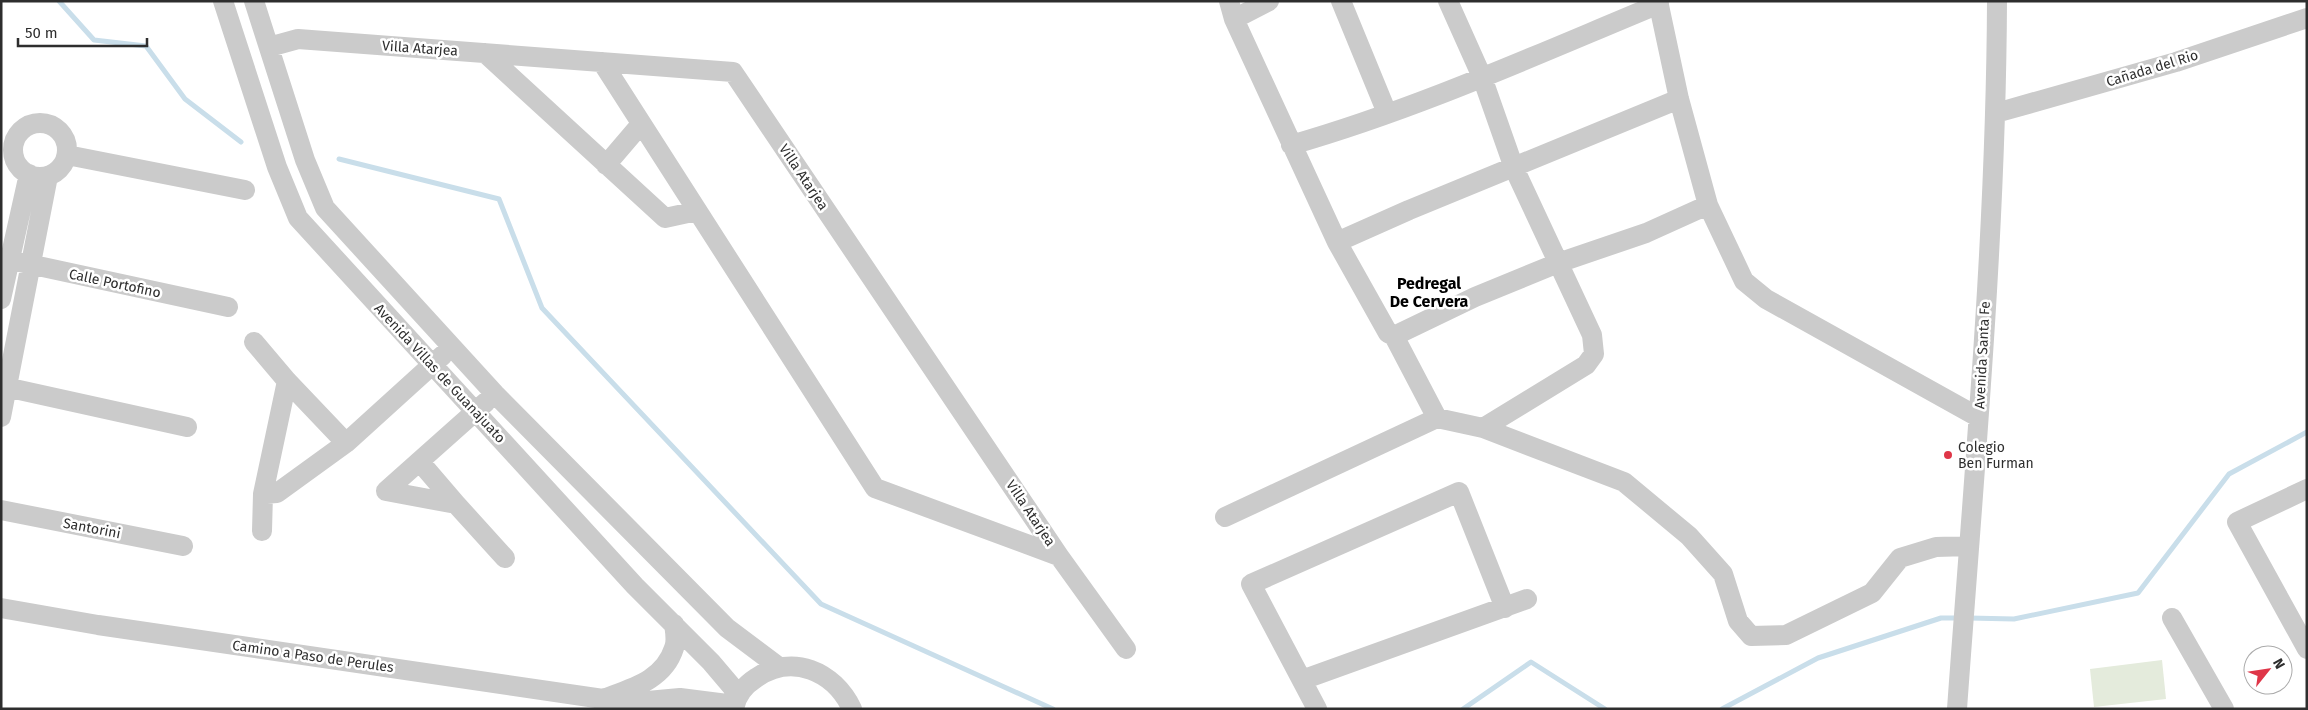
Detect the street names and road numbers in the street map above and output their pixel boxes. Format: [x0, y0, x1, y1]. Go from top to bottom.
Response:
street label: Villa Atarjea [381, 37, 459, 60]
street label: Cañada del Rio [2104, 46, 2200, 91]
street label: Villa Atarjea [775, 141, 832, 214]
street label: Calle Portofino [67, 265, 162, 302]
street label: Avenida Villas de Guanajuato [370, 300, 509, 447]
street label: Avenida Santa Fe [1971, 301, 1994, 409]
street label: Villa Atarjea [1002, 477, 1059, 550]
street label: Santorini [62, 515, 122, 542]
street label: Camino a Paso de Perules [231, 637, 395, 676]

